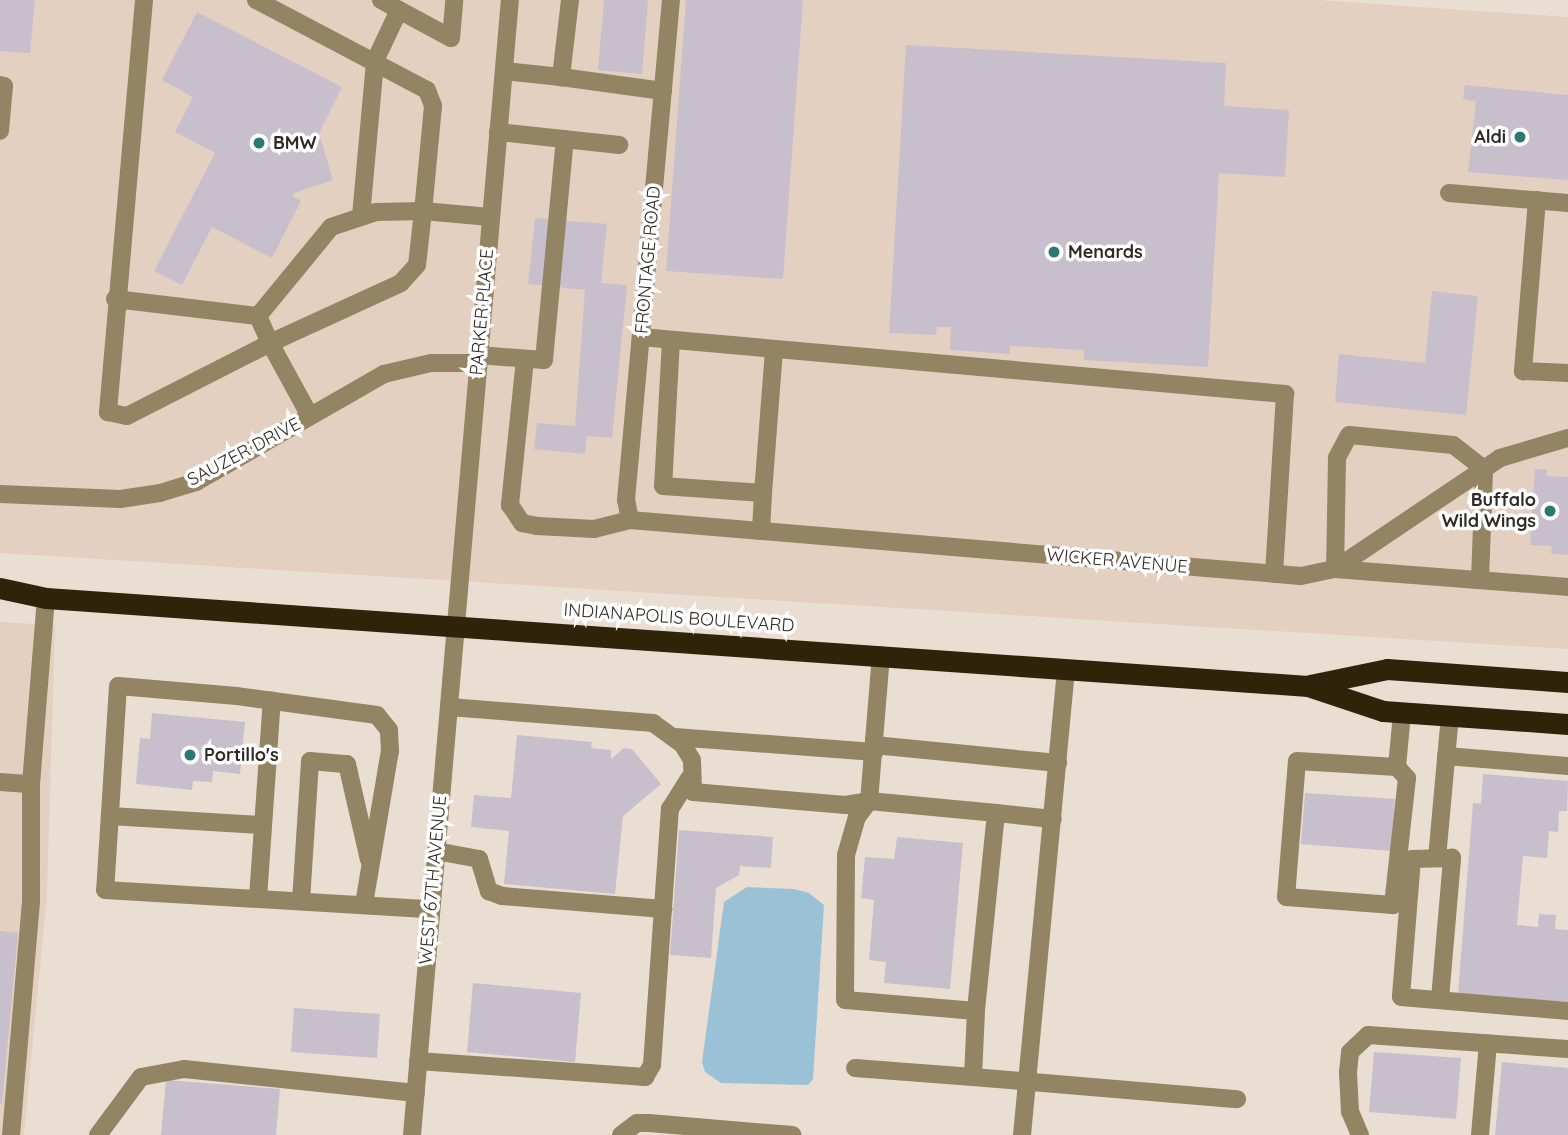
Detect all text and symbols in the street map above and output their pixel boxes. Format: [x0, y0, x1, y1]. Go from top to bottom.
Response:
place label: Aldi [1474, 126, 1506, 148]
marker: Aldi [1512, 129, 1528, 145]
place label: BMW [273, 132, 317, 154]
marker: BMW [251, 135, 267, 151]
street label: FRONTAGE ROAD [631, 185, 665, 335]
place label: Menards [1068, 241, 1143, 263]
marker: Menards [1046, 244, 1062, 260]
street label: PARKER PLACE [466, 248, 498, 376]
street label: SAUZER DRIVE [184, 413, 304, 491]
place label: Buffalo Wild Wings [1442, 490, 1536, 532]
marker: Buffalo Wild Wings [1542, 503, 1558, 519]
street label: WICKER AVENUE [1046, 544, 1188, 578]
street label: INDIANAPOLIS BOULEVARD [563, 599, 795, 637]
place label: Portillo's [204, 744, 279, 766]
marker: Portillo's [182, 747, 198, 763]
street label: WEST 67TH AVENUE [415, 795, 451, 965]

